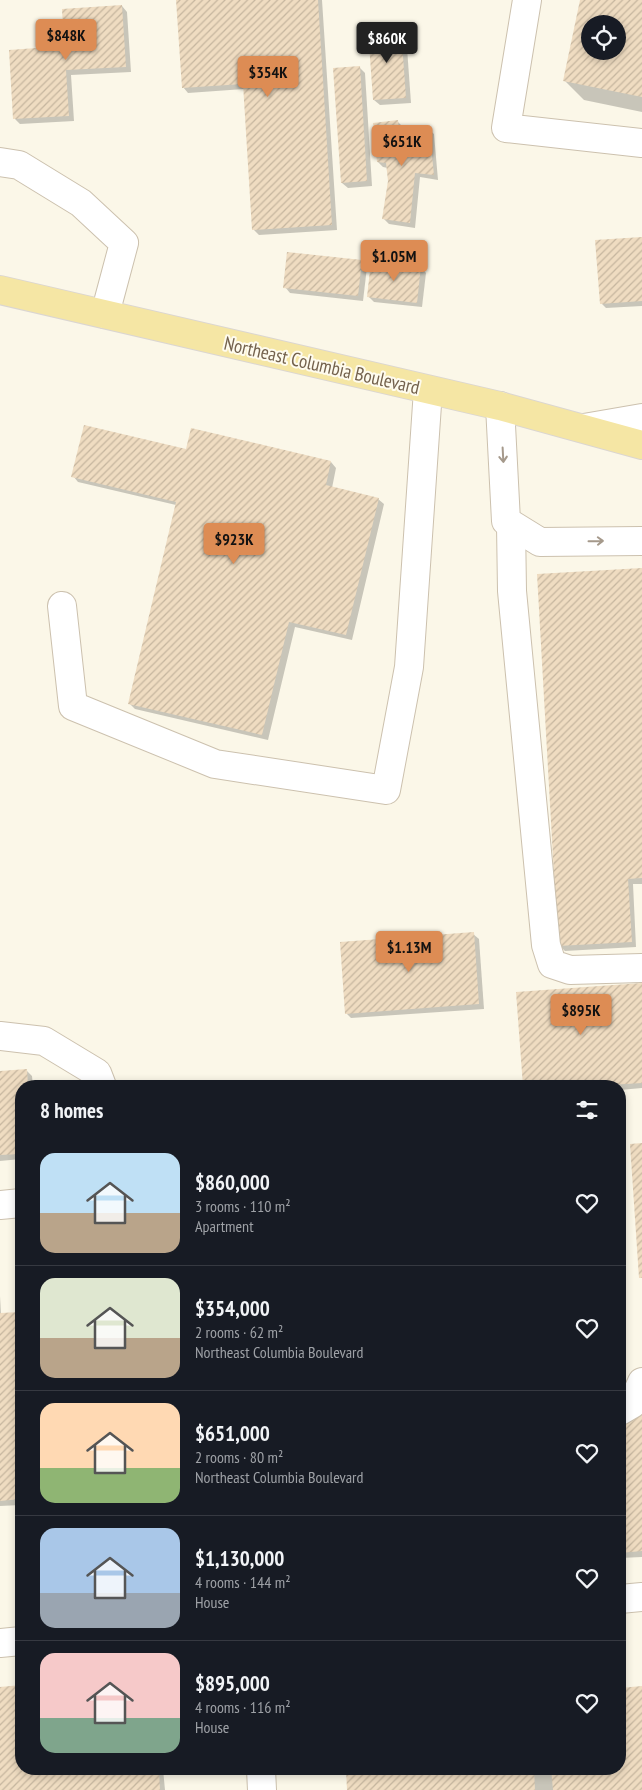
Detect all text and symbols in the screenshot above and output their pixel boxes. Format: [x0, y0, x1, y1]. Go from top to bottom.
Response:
map controls [581, 15, 626, 60]
button: locate [581, 15, 626, 60]
pin: $848K [31, 18, 101, 61]
pin: $860K [352, 22, 422, 64]
text: $848K [47, 25, 85, 45]
text: $860K [368, 28, 406, 48]
pin: $354K [233, 56, 303, 98]
text: $354K [249, 62, 287, 82]
pin: $651K [367, 124, 437, 167]
text: $651K [383, 131, 421, 151]
pin: $1.05M [353, 240, 435, 282]
text: $1.05M [372, 246, 416, 266]
street label: Northeast Columbia Boulevard [222, 331, 422, 399]
one-way arrow [498, 447, 507, 463]
pin: $923K [199, 522, 269, 565]
text: $923K [215, 529, 253, 549]
one-way arrow [588, 537, 604, 546]
pin: $1.13M [368, 930, 450, 973]
text: $1.13M [387, 937, 431, 957]
pin: $895K [546, 994, 616, 1036]
text: $895K [562, 1000, 600, 1020]
icon: filters [573, 1096, 601, 1124]
text: 8 homes [40, 1097, 103, 1124]
text: $860,000 [195, 1169, 270, 1196]
icon: home [80, 1173, 140, 1233]
icon: heart [573, 1189, 601, 1217]
text: 3 rooms · 110 m² [195, 1196, 291, 1216]
text: Apartment [195, 1216, 254, 1236]
text: $354,000 [195, 1295, 270, 1322]
icon: home [80, 1298, 140, 1358]
icon: heart [573, 1314, 601, 1342]
text: 2 rooms · 62 m² [195, 1322, 283, 1342]
text: Northeast Columbia Boulevard [195, 1342, 363, 1362]
text: $651,000 [195, 1420, 270, 1447]
icon: home [80, 1423, 140, 1483]
icon: heart [573, 1439, 601, 1467]
text: 2 rooms · 80 m² [195, 1447, 283, 1467]
text: Northeast Columbia Boulevard [195, 1467, 363, 1487]
text: $1,130,000 [195, 1545, 284, 1572]
icon: home [80, 1548, 140, 1608]
icon: heart [573, 1564, 601, 1592]
text: 4 rooms · 144 m² [195, 1572, 291, 1592]
text: House [195, 1592, 229, 1612]
text: $895,000 [195, 1670, 270, 1697]
icon: home [80, 1673, 140, 1733]
icon: heart [573, 1689, 601, 1717]
text: 4 rooms · 116 m² [195, 1697, 291, 1717]
text: House [195, 1717, 229, 1737]

